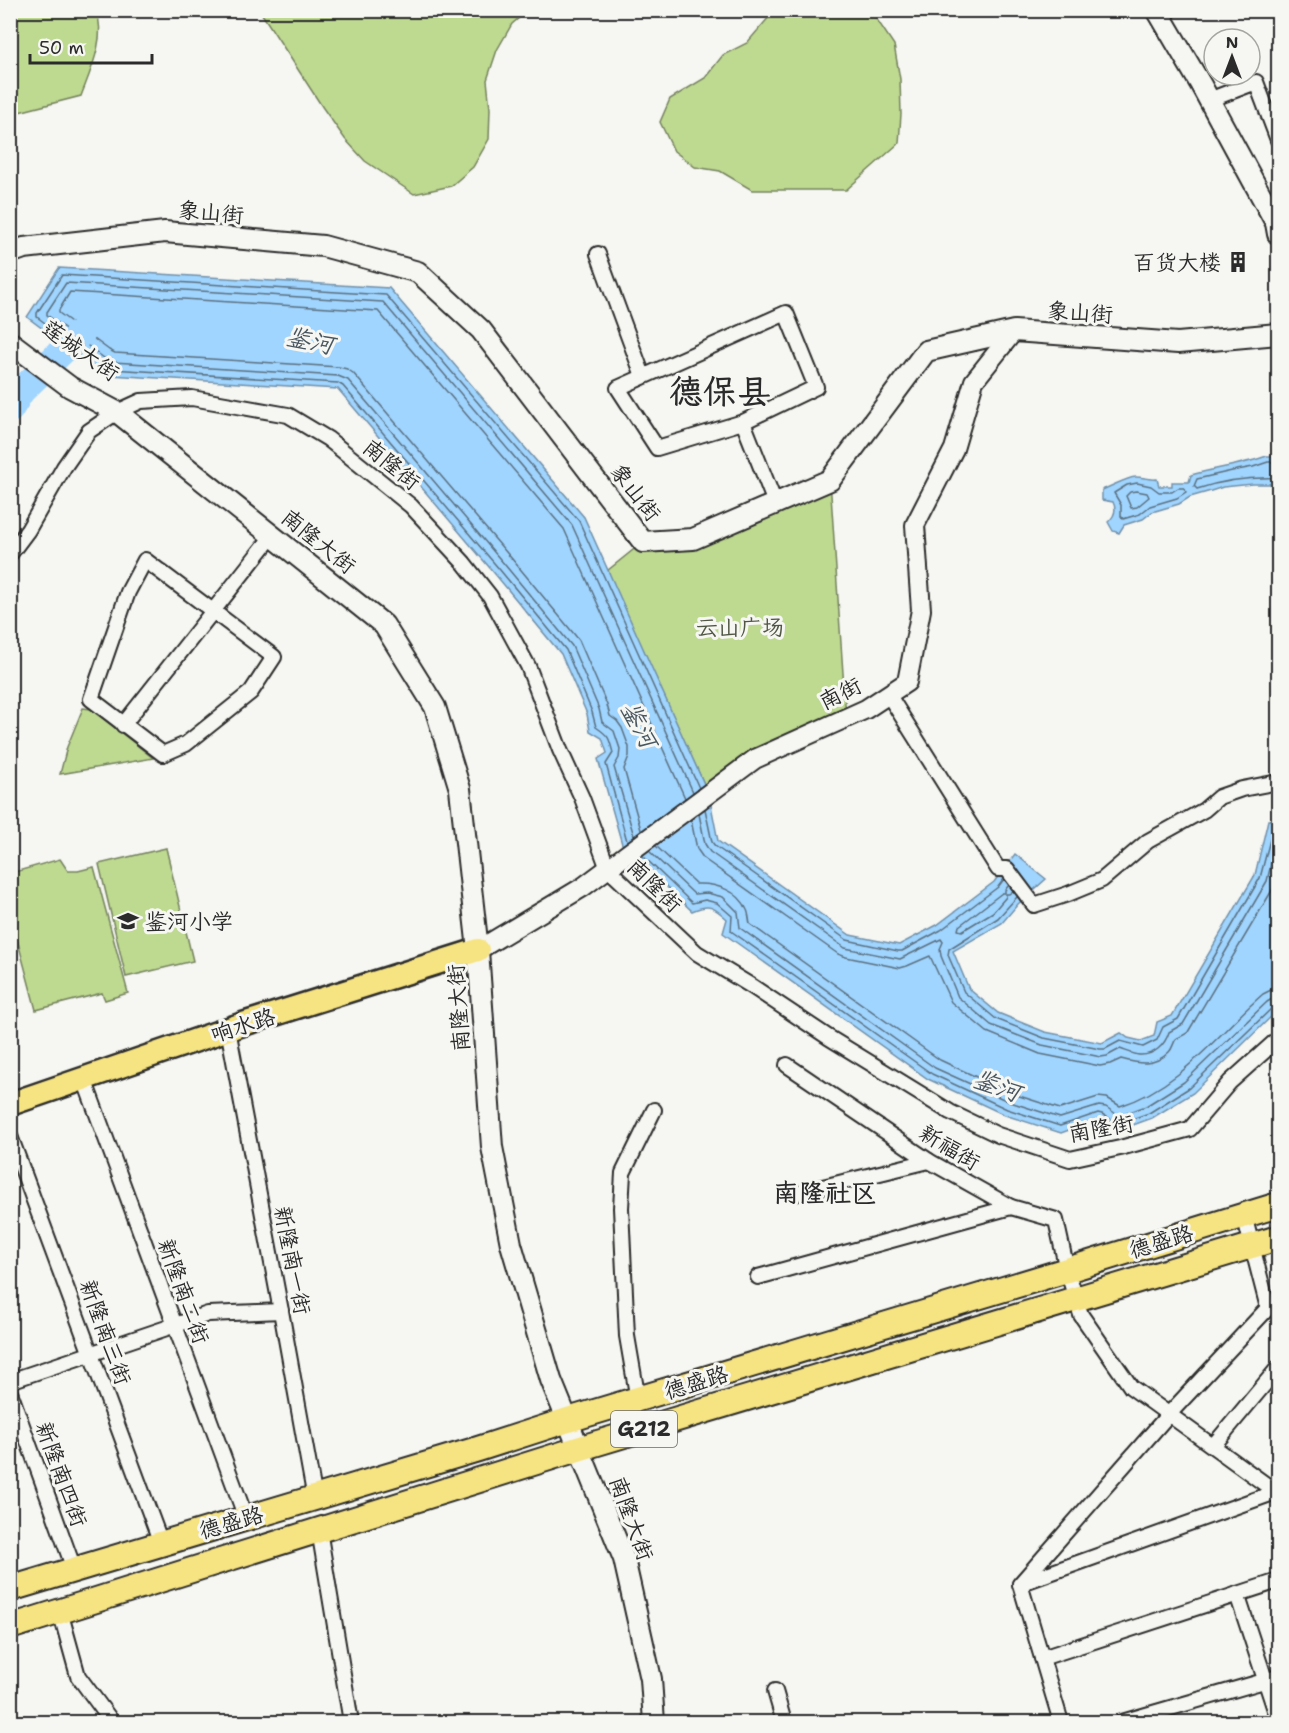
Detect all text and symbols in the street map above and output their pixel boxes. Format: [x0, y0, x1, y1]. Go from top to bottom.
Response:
scale bar [30, 27, 152, 65]
north arrow [1202, 27, 1262, 87]
text: N [1226, 32, 1238, 53]
text: 50 m [39, 36, 84, 60]
street label: 象山街 [177, 195, 245, 230]
place label: 百货大楼 [1133, 248, 1221, 277]
building icon: 百货大楼 [1226, 250, 1250, 274]
street label: 象山街 [1046, 296, 1114, 329]
street label: 莲城大街 [36, 313, 125, 388]
water label: 鉴河 [283, 320, 341, 362]
district label: 德保县 [669, 368, 771, 414]
street label: 南隆街 [357, 432, 426, 496]
street label: 象山街 [604, 457, 667, 527]
street label: 南隆大街 [275, 502, 362, 580]
park label: 云山广场 [696, 613, 784, 642]
street label: 南街 [814, 671, 866, 716]
water label: 鉴河 [614, 696, 666, 757]
street label: 南隆街 [621, 852, 688, 919]
place label: 鉴河小学 [145, 907, 233, 936]
school or university icon: 鉴河小学 [116, 909, 140, 933]
street label: 南隆大街 [441, 963, 476, 1053]
street label: 响水路 [207, 1001, 279, 1049]
water label: 鉴河 [969, 1063, 1029, 1111]
street label: 南隆街 [1066, 1108, 1136, 1149]
street label: 新福街 [914, 1118, 986, 1177]
district label: 南隆社区 [773, 1175, 877, 1210]
street label: 新隆南一街 [268, 1203, 317, 1317]
street label: 德盛路 [1125, 1218, 1197, 1265]
street label: 新隆南二街 [151, 1235, 216, 1348]
street label: 新隆南三街 [73, 1276, 138, 1389]
street label: 德盛路 [660, 1359, 732, 1406]
road number: G212 [611, 1411, 677, 1447]
street label: 新隆南四街 [29, 1418, 94, 1531]
street label: 南隆大街 [603, 1472, 660, 1564]
street label: 德盛路 [195, 1499, 267, 1546]

